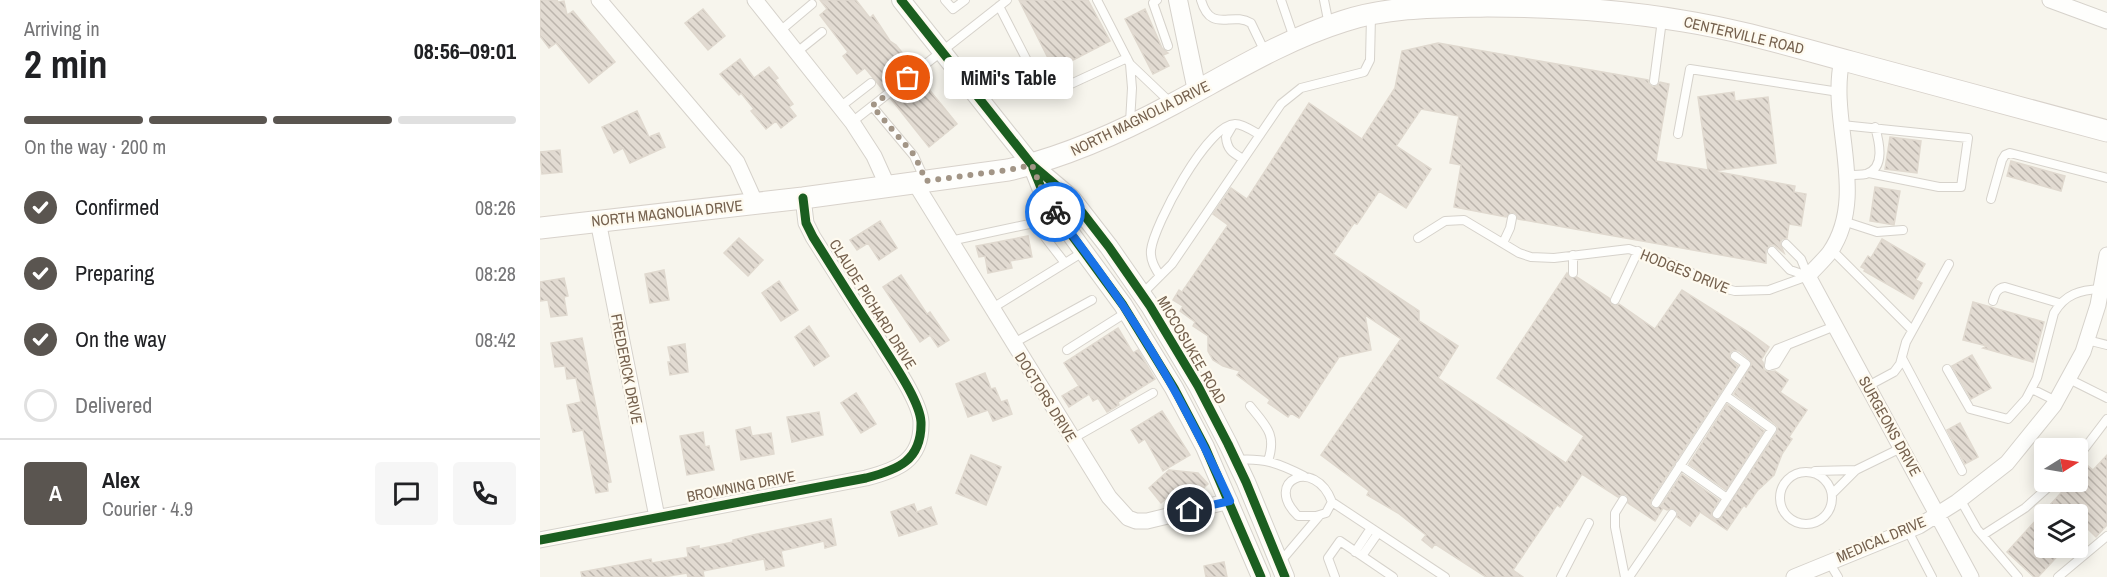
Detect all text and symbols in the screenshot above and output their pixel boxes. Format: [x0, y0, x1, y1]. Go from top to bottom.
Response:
street label: CENTERVILLE ROAD [1682, 11, 1806, 59]
text: Arriving in [24, 15, 100, 42]
text: 08:56–09:01 [414, 36, 516, 66]
text: 2 min [24, 38, 108, 90]
pin [882, 52, 933, 103]
callout: MiMi's Table [944, 57, 1073, 99]
icon: bag [891, 61, 924, 94]
text: MiMi's Table [961, 64, 1056, 91]
street label: NORTH MAGNOLIA DRIVE [1067, 75, 1213, 161]
text: On the way · 200 m [24, 133, 166, 160]
courier [1025, 182, 1085, 242]
icon: check [24, 191, 57, 224]
text: Confirmed [75, 192, 159, 222]
text: 08:26 [475, 194, 516, 221]
street label: NORTH MAGNOLIA DRIVE [590, 195, 744, 231]
icon: bike [1039, 196, 1072, 229]
street label: CLAUDE PICHARD DRIVE [824, 235, 922, 373]
street label: HODGES DRIVE [1637, 244, 1733, 298]
icon: check [24, 257, 57, 290]
text: Preparing [75, 258, 154, 288]
text: 08:28 [475, 260, 516, 287]
street label: MICCOSUKEE ROAD [1152, 292, 1232, 408]
street label: FREDERICK DRIVE [606, 312, 648, 426]
icon: check [24, 323, 57, 356]
text: On the way [75, 324, 166, 354]
text: 08:42 [475, 326, 516, 353]
street label: DOCTORS DRIVE [1010, 348, 1082, 446]
street label: SURGEONS DRIVE [1854, 372, 1926, 480]
text: Delivered [75, 390, 152, 420]
north arrow [2034, 438, 2088, 492]
map controls [2034, 438, 2088, 558]
button: chat [375, 462, 438, 525]
button: phone [453, 462, 516, 525]
text: Alex [102, 465, 140, 495]
street label: BROWNING DRIVE [685, 465, 797, 507]
text: A [49, 478, 62, 508]
pin [1164, 484, 1215, 535]
icon: home [1173, 493, 1206, 526]
text: Courier · 4.9 [102, 495, 193, 522]
button: layers [2034, 504, 2088, 558]
street label: MEDICAL DRIVE [1833, 511, 1929, 567]

